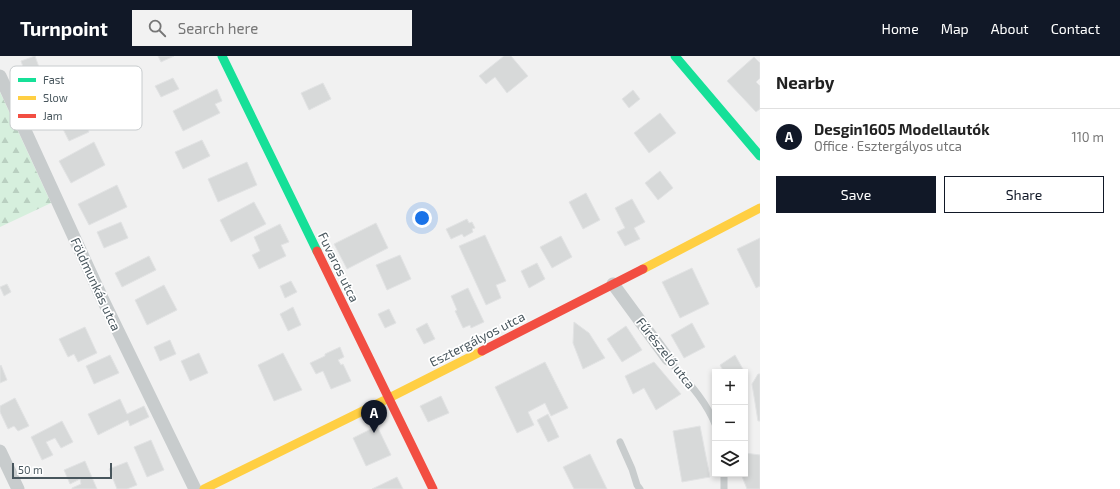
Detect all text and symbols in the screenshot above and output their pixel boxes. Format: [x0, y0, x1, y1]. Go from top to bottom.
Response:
search box [132, 10, 412, 46]
text: Turnpoint [20, 17, 108, 40]
icon: search [146, 17, 168, 39]
text: Search here [178, 19, 258, 37]
text: Home [882, 20, 919, 37]
text: Map [941, 20, 969, 37]
text: About [991, 20, 1029, 37]
text: Contact [1051, 20, 1100, 37]
legend [10, 66, 142, 130]
text: Nearby [776, 72, 834, 92]
text: Fast [43, 73, 65, 86]
text: Slow [43, 91, 68, 104]
text: Jam [43, 109, 62, 122]
text: Desgin1605 Modellautók [814, 120, 990, 138]
text: A [785, 129, 793, 145]
text: 110 m [1072, 129, 1104, 145]
text: Office · Esztergályos utca [814, 138, 962, 154]
button: Save [776, 176, 936, 213]
button: Share [944, 176, 1104, 213]
your location [412, 208, 432, 228]
street label: Fuvaros utca [315, 229, 363, 305]
street label: Földmunkás utca [67, 235, 125, 333]
street label: Esztergályos utca [427, 308, 527, 370]
street label: Fűrészelő utca [633, 314, 699, 392]
map controls [712, 369, 748, 477]
button: + [712, 369, 748, 405]
pin: A [361, 400, 387, 433]
button: − [712, 405, 748, 441]
button: layers [712, 441, 748, 477]
scale bar [12, 461, 112, 480]
text: 50 m [18, 463, 43, 476]

